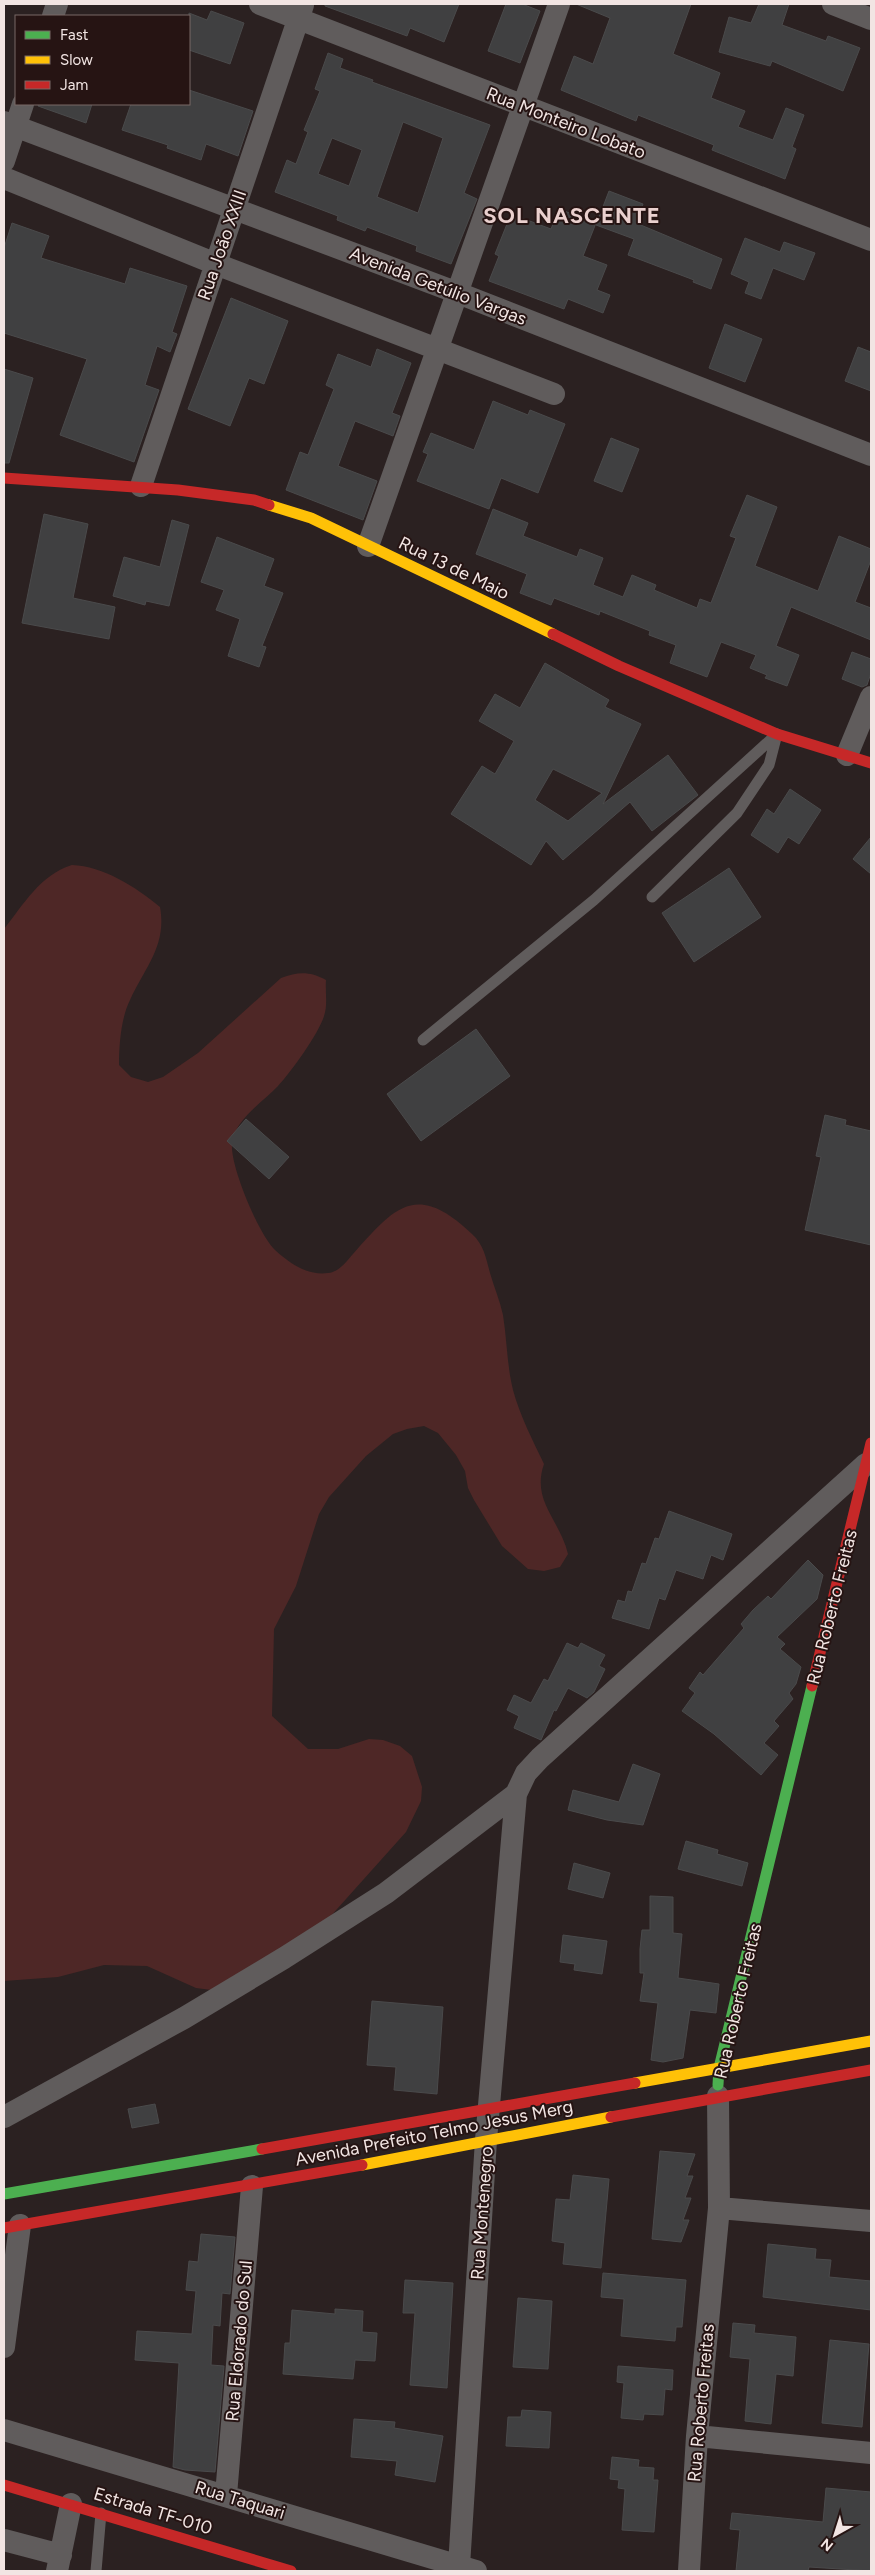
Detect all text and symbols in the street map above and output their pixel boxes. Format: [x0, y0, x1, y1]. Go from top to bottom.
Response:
legend [15, 15, 190, 105]
text: Fast [60, 26, 89, 44]
text: Slow [60, 51, 93, 69]
text: Jam [60, 76, 88, 94]
street label: Rua Monteiro Lobato [483, 82, 649, 164]
street label: Rua João XXIII [193, 187, 251, 303]
district label: SOL NASCENTE [483, 202, 661, 229]
street label: Avenida Getúlio Vargas [346, 242, 530, 330]
street label: Rua 13 de Maio [395, 532, 513, 604]
street label: Rua Roberto Freitas [802, 1527, 862, 1687]
street label: Rua Roberto Freitas [709, 1921, 767, 2081]
street label: Avenida Prefeito Telmo Jesus Merg [293, 2095, 575, 2171]
street label: Rua Montenegro [466, 2145, 498, 2281]
street label: Rua Eldorado do Sul [221, 2259, 257, 2423]
street label: Rua Roberto Freitas [683, 2323, 719, 2483]
street label: Rua Taquari [192, 2476, 288, 2524]
street label: Estrada TF-010 [91, 2482, 215, 2540]
north arrow [810, 2510, 860, 2560]
text: N [818, 2535, 837, 2555]

